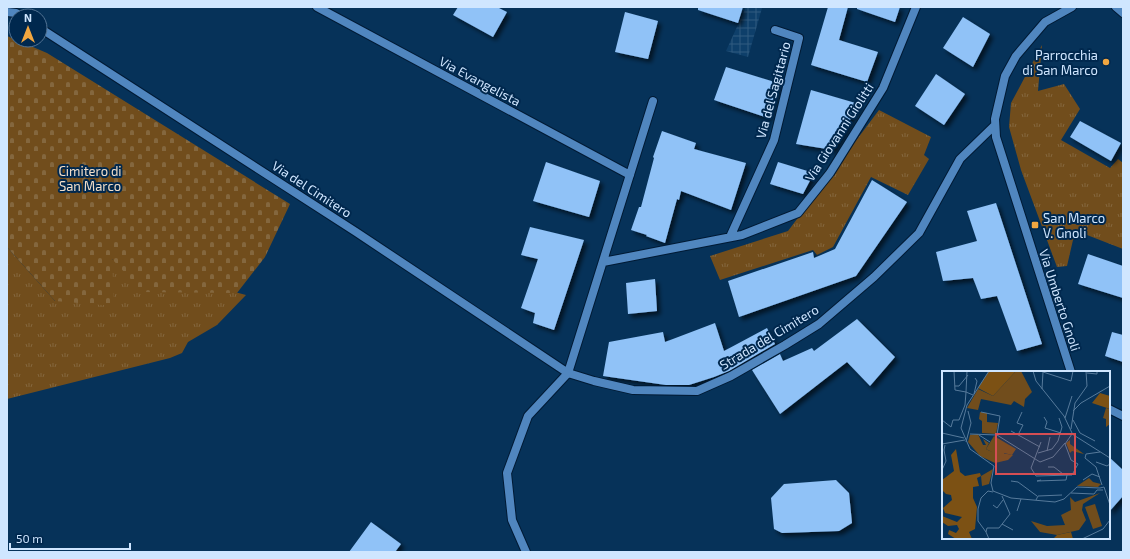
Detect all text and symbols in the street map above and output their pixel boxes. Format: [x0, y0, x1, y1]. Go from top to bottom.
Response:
north arrow [8, 8, 48, 48]
text: N [24, 11, 32, 24]
street label: Via del Sagittario [752, 40, 794, 140]
place label: Parrocchia di San Marco [1022, 47, 1098, 78]
street label: Via Evangelista [437, 53, 523, 109]
marker: Parrocchia di San Marco [1101, 57, 1111, 67]
street label: Via Giovanni Giolitti [801, 80, 877, 184]
street label: Via del Cimitero [269, 157, 355, 221]
park label: Cimitero di San Marco [58, 163, 122, 194]
place label: San Marco V. Gnoli [1043, 210, 1105, 241]
marker: San Marco V. Gnoli [1030, 220, 1040, 230]
street label: Via Umberto Gnoli [1036, 247, 1084, 353]
street label: Strada del Cimitero [717, 301, 821, 373]
inset map [942, 371, 1110, 539]
scale bar [10, 525, 130, 551]
text: 50 m [16, 531, 43, 545]

